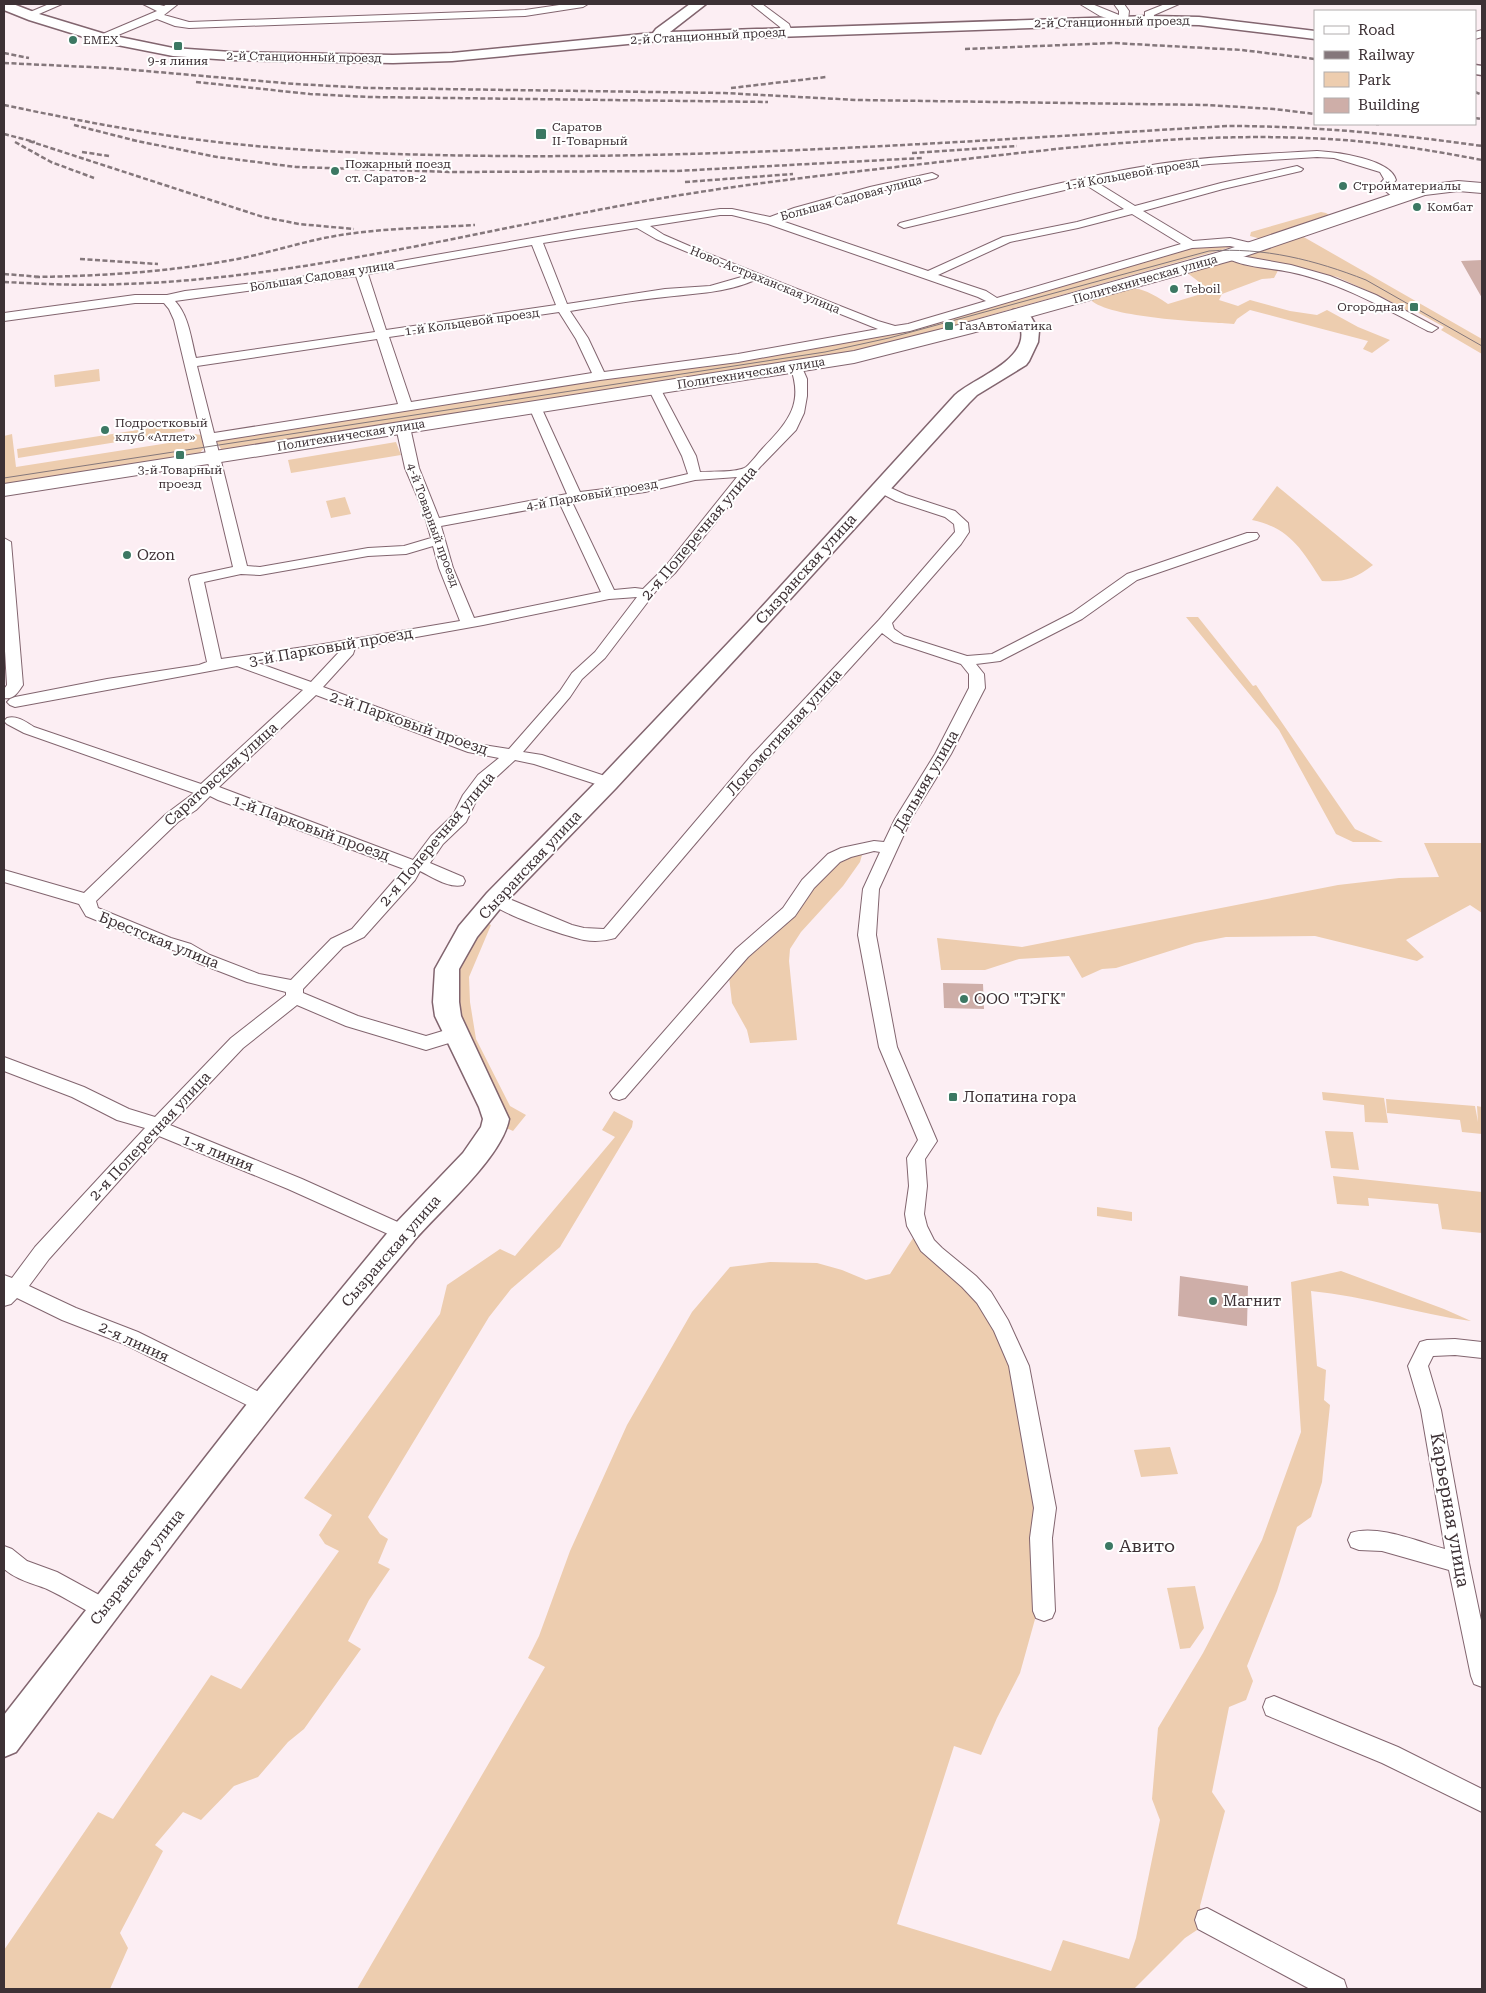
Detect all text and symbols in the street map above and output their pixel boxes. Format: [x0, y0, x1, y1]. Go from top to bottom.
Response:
legend [1314, 10, 1476, 125]
street label: 2-й Станционный проезд [1034, 14, 1190, 30]
text: Road [1358, 21, 1395, 39]
street label: 2-й Станционный проезд [630, 25, 786, 47]
place label: EMEX [83, 33, 119, 47]
marker: EMEX [67, 34, 79, 46]
marker: 9-я линия [172, 40, 184, 52]
text: Railway [1358, 46, 1415, 64]
street label: 2-й Станционный проезд [226, 49, 382, 65]
place label: 9-я линия [148, 54, 208, 68]
text: Park [1358, 71, 1392, 89]
text: Building [1358, 96, 1420, 114]
place label: Саратов II-Товарный [552, 120, 628, 148]
marker: Саратов II-Товарный [534, 127, 548, 141]
street label: 1-й Кольцевой проезд [1064, 155, 1200, 193]
place label: Пожарный поезд ст. Саратов-2 [345, 157, 451, 185]
marker: Пожарный поезд ст. Саратов-2 [329, 165, 341, 177]
street label: Большая Садовая улица [779, 172, 924, 224]
place label: Стройматериалы [1353, 179, 1461, 193]
marker: Стройматериалы [1337, 180, 1349, 192]
place label: Комбат [1427, 200, 1473, 214]
marker: Комбат [1411, 201, 1423, 213]
street label: Ново-Астраханская улица [688, 243, 843, 317]
street label: Политехническая улица [1071, 252, 1219, 306]
street label: Большая Садовая улица [249, 258, 396, 294]
place label: Teboil [1184, 282, 1221, 296]
marker: Teboil [1168, 283, 1180, 295]
place label: Огородная [1337, 300, 1404, 314]
marker: Огородная [1408, 301, 1420, 313]
street label: 1-й Кольцевой проезд [404, 306, 541, 338]
place label: ГазАвтоматика [959, 319, 1052, 333]
marker: ГазАвтоматика [943, 320, 955, 332]
street label: Политехническая улица [676, 354, 826, 392]
place label: Подростковый клуб «Атлет» [115, 416, 208, 444]
street label: Политехническая улица [276, 416, 426, 454]
marker: Подростковый клуб «Атлет» [99, 424, 111, 436]
marker: 3-й Товарный проезд [174, 449, 186, 461]
street label: 4-й Товарный проезд [404, 461, 462, 589]
street label: 2-я Поперечная улица [638, 462, 760, 604]
place label: 3-й Товарный проезд [138, 463, 222, 491]
street label: 4-й Парковый проезд [525, 476, 659, 513]
street label: Сызранская улица [752, 510, 860, 628]
place label: Ozon [137, 546, 175, 564]
marker: Ozon [121, 549, 133, 561]
street label: 3-й Парковый проезд [248, 624, 415, 670]
street label: Локомотивная улица [723, 665, 845, 799]
street label: 2-й Парковый проезд [328, 687, 491, 759]
street label: Саратовская улица [161, 718, 281, 830]
street label: Дальняя улица [890, 727, 962, 835]
street label: 2-я Поперечная улица [376, 768, 498, 910]
street label: 1-й Парковый проезд [230, 791, 393, 865]
street label: Сызранская улица [475, 807, 585, 923]
street label: Брестская улица [96, 908, 222, 972]
place label: ООО "ТЭГК" [974, 990, 1066, 1008]
marker: ООО "ТЭГК" [958, 993, 970, 1005]
street label: 2-я Поперечная улица [86, 1068, 214, 1204]
place label: Лопатина гора [963, 1088, 1076, 1106]
marker: Лопатина гора [947, 1091, 959, 1103]
street label: 1-я линия [180, 1131, 256, 1175]
street label: Сызранская улица [338, 1191, 444, 1311]
place label: Магнит [1223, 1292, 1281, 1310]
marker: Магнит [1207, 1295, 1219, 1307]
street label: 2-я линия [96, 1318, 172, 1366]
street label: Карьерная улица [1427, 1431, 1474, 1589]
street label: Сызранская улица [86, 1505, 188, 1629]
place label: Авито [1119, 1535, 1175, 1556]
marker: Авито [1103, 1540, 1115, 1552]

